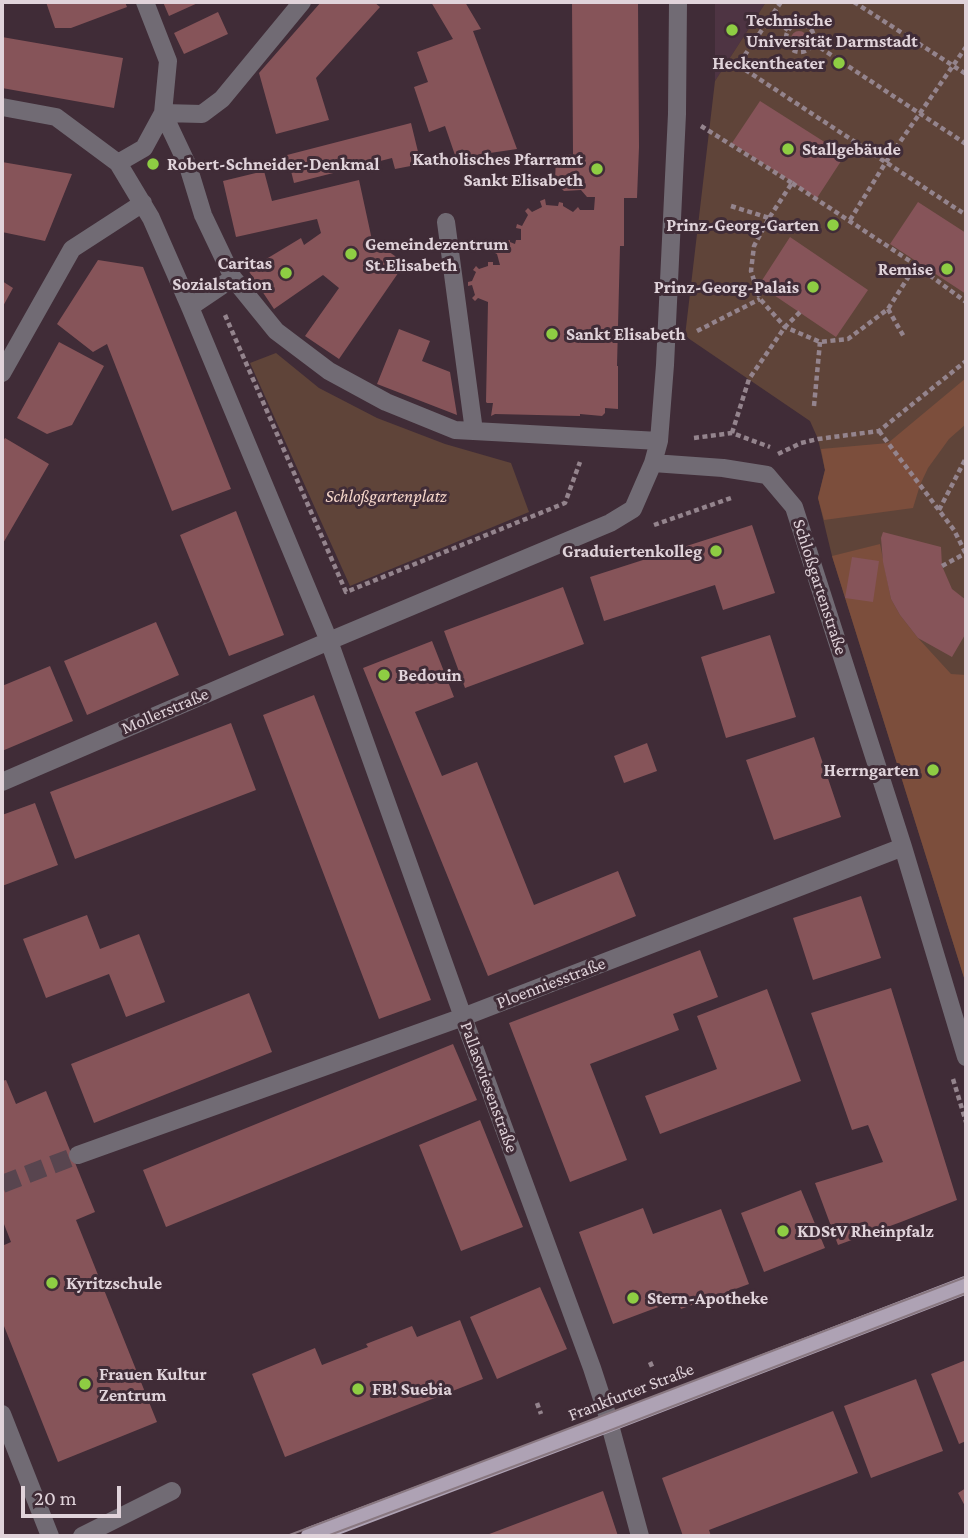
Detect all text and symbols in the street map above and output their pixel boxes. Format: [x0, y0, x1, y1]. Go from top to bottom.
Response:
place label: Technische Universität Darmstadt [746, 9, 918, 52]
marker: Technische Universität Darmstadt [724, 22, 740, 38]
place label: Heckentheater [712, 52, 825, 74]
marker: Heckentheater [831, 55, 847, 71]
place label: Stallgebäude [802, 138, 901, 160]
marker: Stallgebäude [780, 141, 796, 157]
place label: Katholisches Pfarramt Sankt Elisabeth [412, 148, 583, 190]
place label: Robert-Schneider-Denkmal [167, 153, 379, 175]
marker: Robert-Schneider-Denkmal [145, 156, 161, 172]
marker: Katholisches Pfarramt Sankt Elisabeth [589, 161, 605, 177]
place label: Prinz-Georg-Garten [666, 214, 819, 236]
marker: Prinz-Georg-Garten [825, 217, 841, 233]
place label: Gemeindezentrum St.Elisabeth [365, 233, 508, 276]
marker: Gemeindezentrum St.Elisabeth [343, 246, 359, 262]
place label: Caritas Sozialstation [172, 252, 272, 294]
place label: Remise [878, 258, 933, 280]
marker: Remise [939, 261, 955, 277]
marker: Caritas Sozialstation [278, 265, 294, 281]
place label: Prinz-Georg-Palais [654, 276, 799, 298]
marker: Prinz-Georg-Palais [805, 279, 821, 295]
place label: Sankt Elisabeth [566, 323, 686, 345]
marker: Sankt Elisabeth [544, 326, 560, 342]
park label: Schloßgartenplatz [325, 485, 447, 507]
street label: Schloßgartenstraße [788, 517, 852, 657]
place label: Graduiertenkolleg [562, 540, 702, 562]
marker: Graduiertenkolleg [708, 543, 724, 559]
place label: Bedouin [398, 664, 462, 686]
marker: Bedouin [376, 667, 392, 683]
street label: Mollerstraße [118, 683, 212, 739]
place label: Herrngarten [824, 759, 919, 781]
marker: Herrngarten [925, 762, 941, 778]
street label: Ploenniesstraße [493, 952, 609, 1014]
street label: Pallaswiesenstraße [455, 1019, 523, 1155]
place label: KDStV Rheinpfalz [797, 1220, 934, 1242]
marker: KDStV Rheinpfalz [775, 1223, 791, 1239]
place label: Kyritzschule [66, 1272, 162, 1294]
marker: Kyritzschule [44, 1275, 60, 1291]
place label: Stern-Apotheke [647, 1287, 768, 1309]
marker: Stern-Apotheke [625, 1290, 641, 1306]
street label: Frankfurter Straße [565, 1358, 697, 1426]
place label: Frauen Kultur Zentrum [99, 1363, 207, 1406]
marker: Frauen Kultur Zentrum [77, 1376, 93, 1392]
place label: FB! Suebia [372, 1378, 452, 1400]
marker: FB! Suebia [350, 1381, 366, 1397]
scale bar [24, 1472, 124, 1516]
text: 20 m [34, 1486, 77, 1510]

